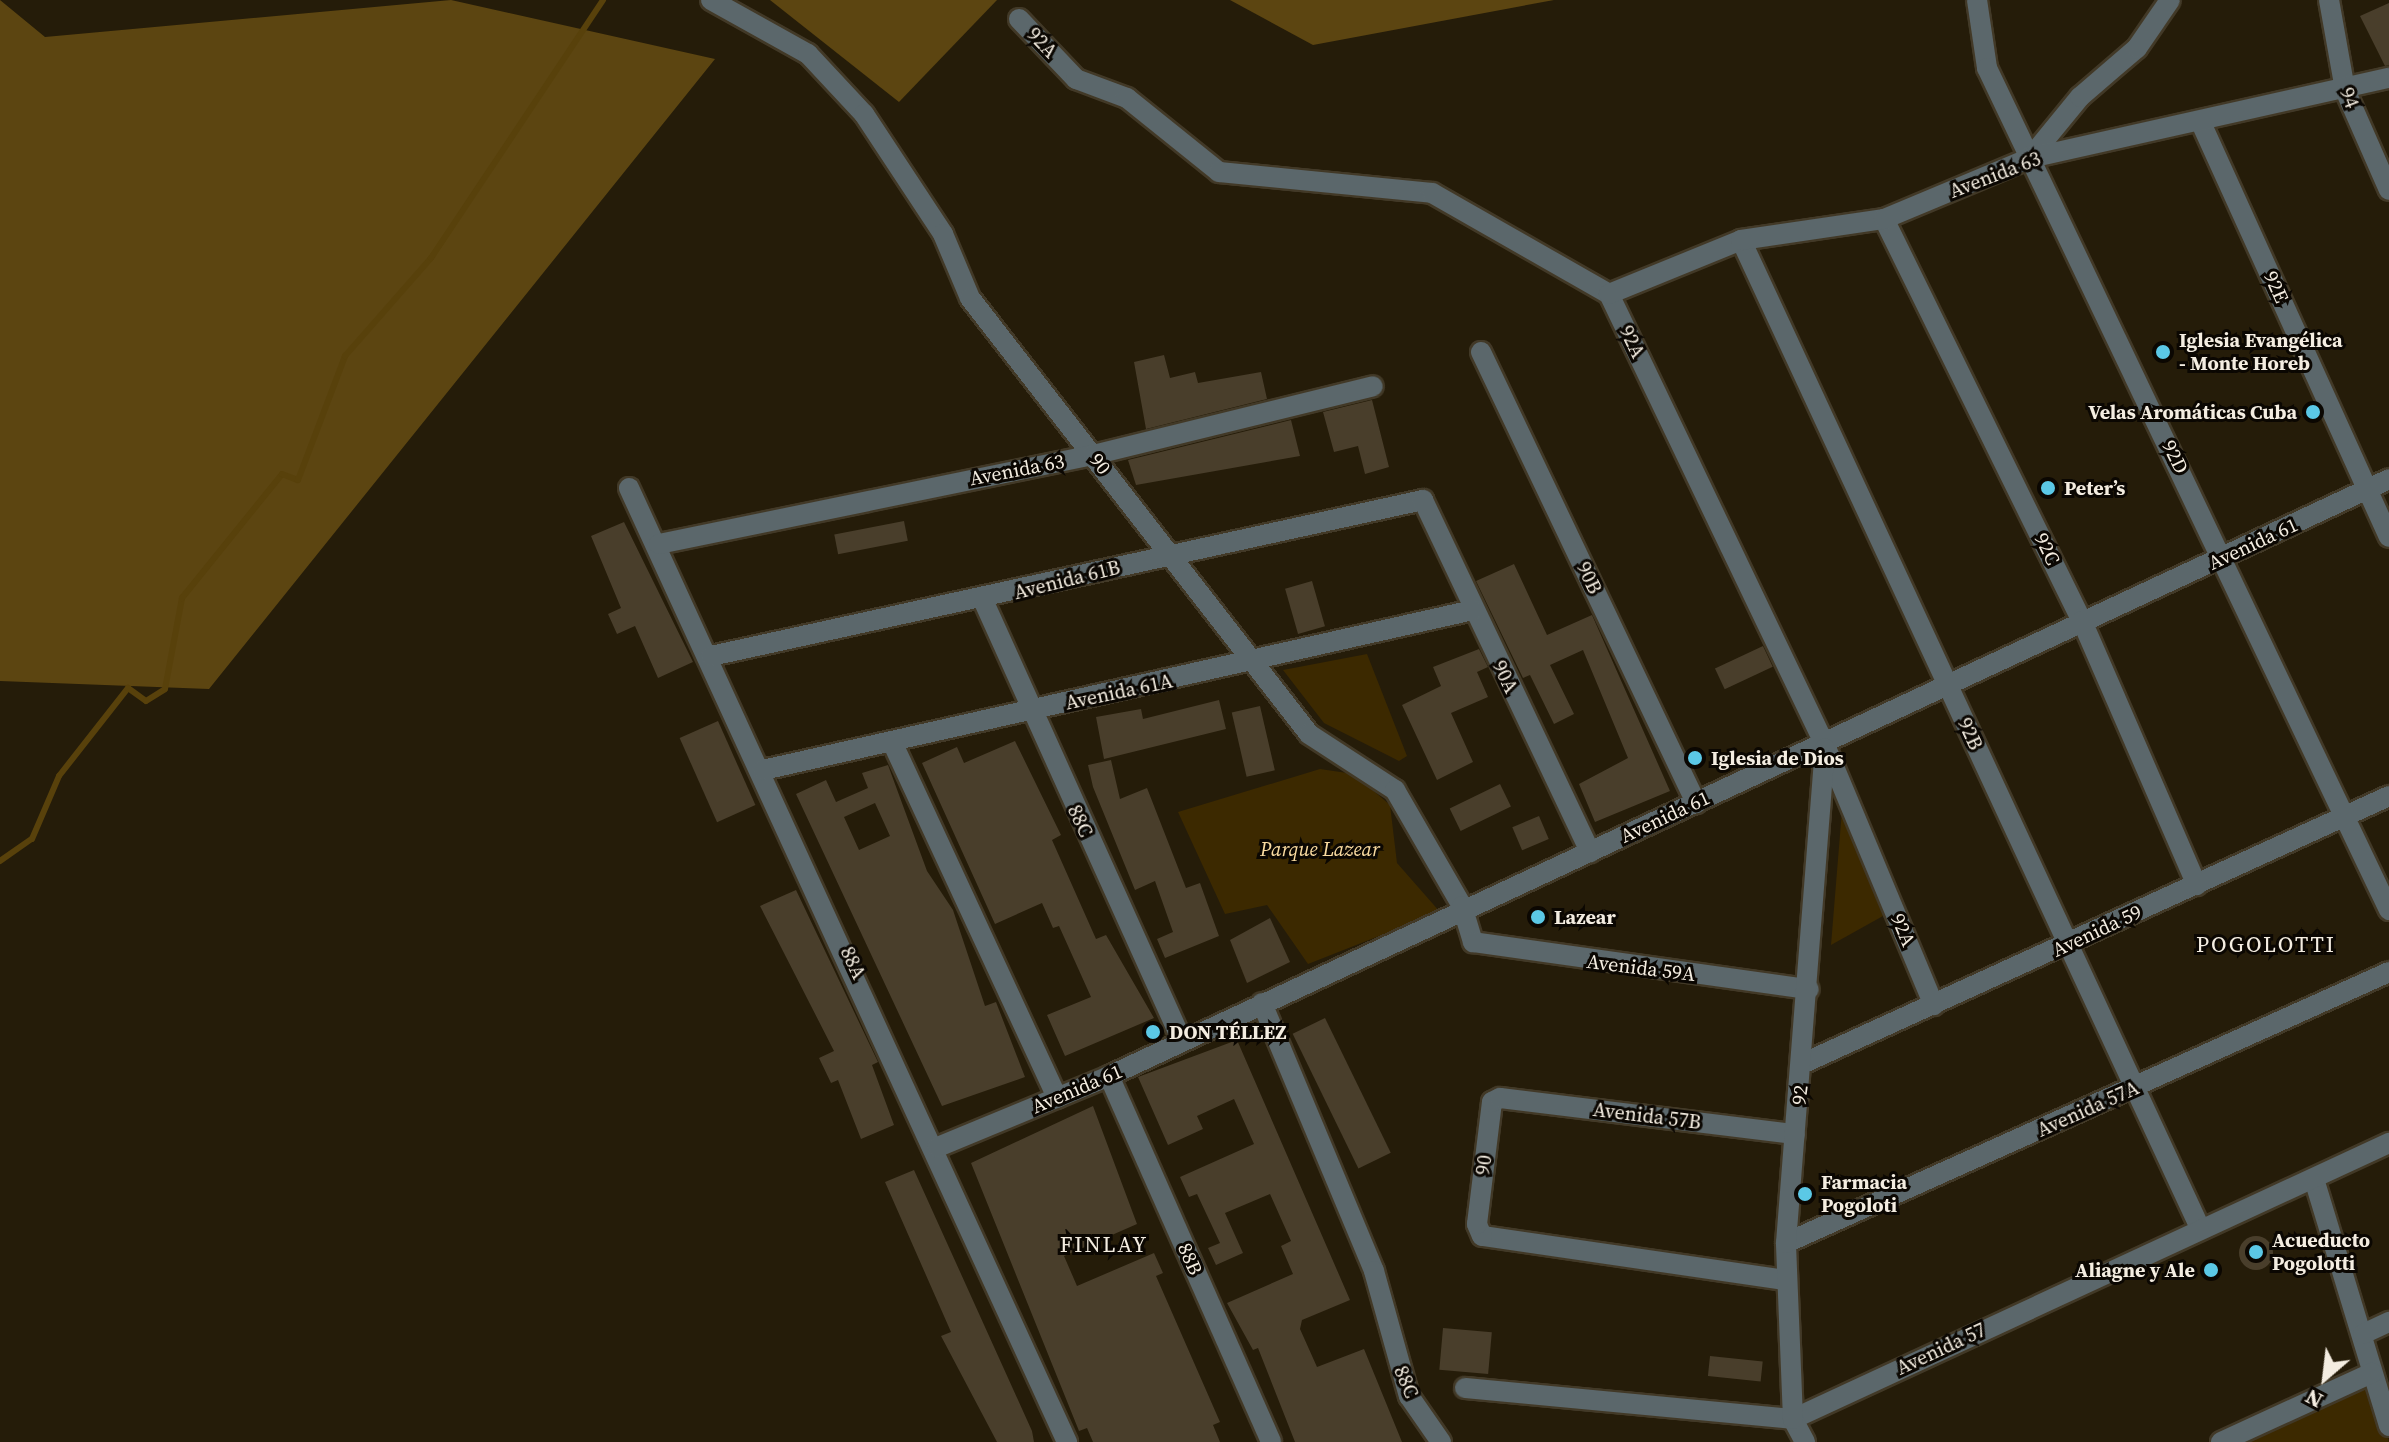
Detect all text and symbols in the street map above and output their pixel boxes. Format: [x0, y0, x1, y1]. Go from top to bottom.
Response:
street label: 92A [1022, 23, 1062, 63]
street label: 94 [2334, 84, 2364, 112]
street label: Avenida 63 [1946, 147, 2044, 203]
street label: 92E [2259, 267, 2293, 307]
street label: 92A [1614, 322, 1650, 362]
place label: Iglesia Evangélica - Monte Horeb [2179, 328, 2343, 375]
marker: Iglesia Evangélica - Monte Horeb [2154, 343, 2172, 361]
place label: Velas Aromáticas Cuba [2088, 400, 2297, 424]
marker: Velas Aromáticas Cuba [2304, 403, 2322, 421]
street label: 92D [2157, 436, 2193, 478]
street label: Avenida 63 [968, 449, 1066, 491]
street label: 90 [1084, 449, 1116, 479]
place label: Peter’s [2064, 476, 2125, 500]
marker: Peter’s [2039, 479, 2057, 497]
street label: Avenida 61 [2204, 513, 2302, 575]
street label: 92C [2029, 529, 2065, 569]
street label: Avenida 61B [1011, 555, 1123, 605]
street label: 90B [1571, 558, 1607, 598]
street label: 90A [1487, 657, 1523, 697]
street label: Avenida 61A [1063, 669, 1175, 715]
street label: 92B [1952, 714, 1988, 754]
place label: Iglesia de Dios [1711, 746, 1844, 770]
marker: Iglesia de Dios [1686, 749, 1704, 767]
street label: Avenida 61 [1616, 786, 1714, 848]
street label: 88C [1062, 801, 1098, 841]
park label: Parque Lazear [1260, 837, 1380, 861]
street label: Avenida 59 [2048, 900, 2146, 962]
place label: Lazear [1554, 905, 1616, 929]
marker: Lazear [1529, 908, 1547, 926]
street label: 92A [1885, 910, 1921, 950]
district label: POGOLOTTI [2196, 932, 2336, 958]
street label: 88A [835, 943, 871, 983]
street label: Avenida 59A [1585, 949, 1697, 987]
place label: DON TÉLLEZ [1169, 1020, 1287, 1044]
marker: DON TÉLLEZ [1144, 1023, 1162, 1041]
street label: Avenida 61 [1028, 1059, 1126, 1119]
street label: Avenida 57A [2033, 1076, 2143, 1142]
street label: 92 [1787, 1084, 1813, 1106]
street label: Avenida 57B [1592, 1097, 1702, 1135]
street label: 90 [1471, 1154, 1497, 1176]
place label: Farmacia Pogoloti [1821, 1170, 1907, 1217]
marker: Farmacia Pogoloti [1796, 1185, 1814, 1203]
place label: Acueducto Pogolotti [2272, 1228, 2370, 1275]
district label: FINLAY [1060, 1232, 1148, 1258]
street label: 88B [1172, 1239, 1208, 1279]
marker: Acueducto Pogolotti [2247, 1243, 2265, 1261]
place label: Aliagne y Ale [2075, 1258, 2195, 1282]
marker: Aliagne y Ale [2202, 1261, 2220, 1279]
street label: Avenida 57 [1892, 1318, 1990, 1380]
north arrow [2285, 1338, 2365, 1418]
street label: 88C [1389, 1362, 1423, 1402]
text: N [2300, 1382, 2328, 1416]

